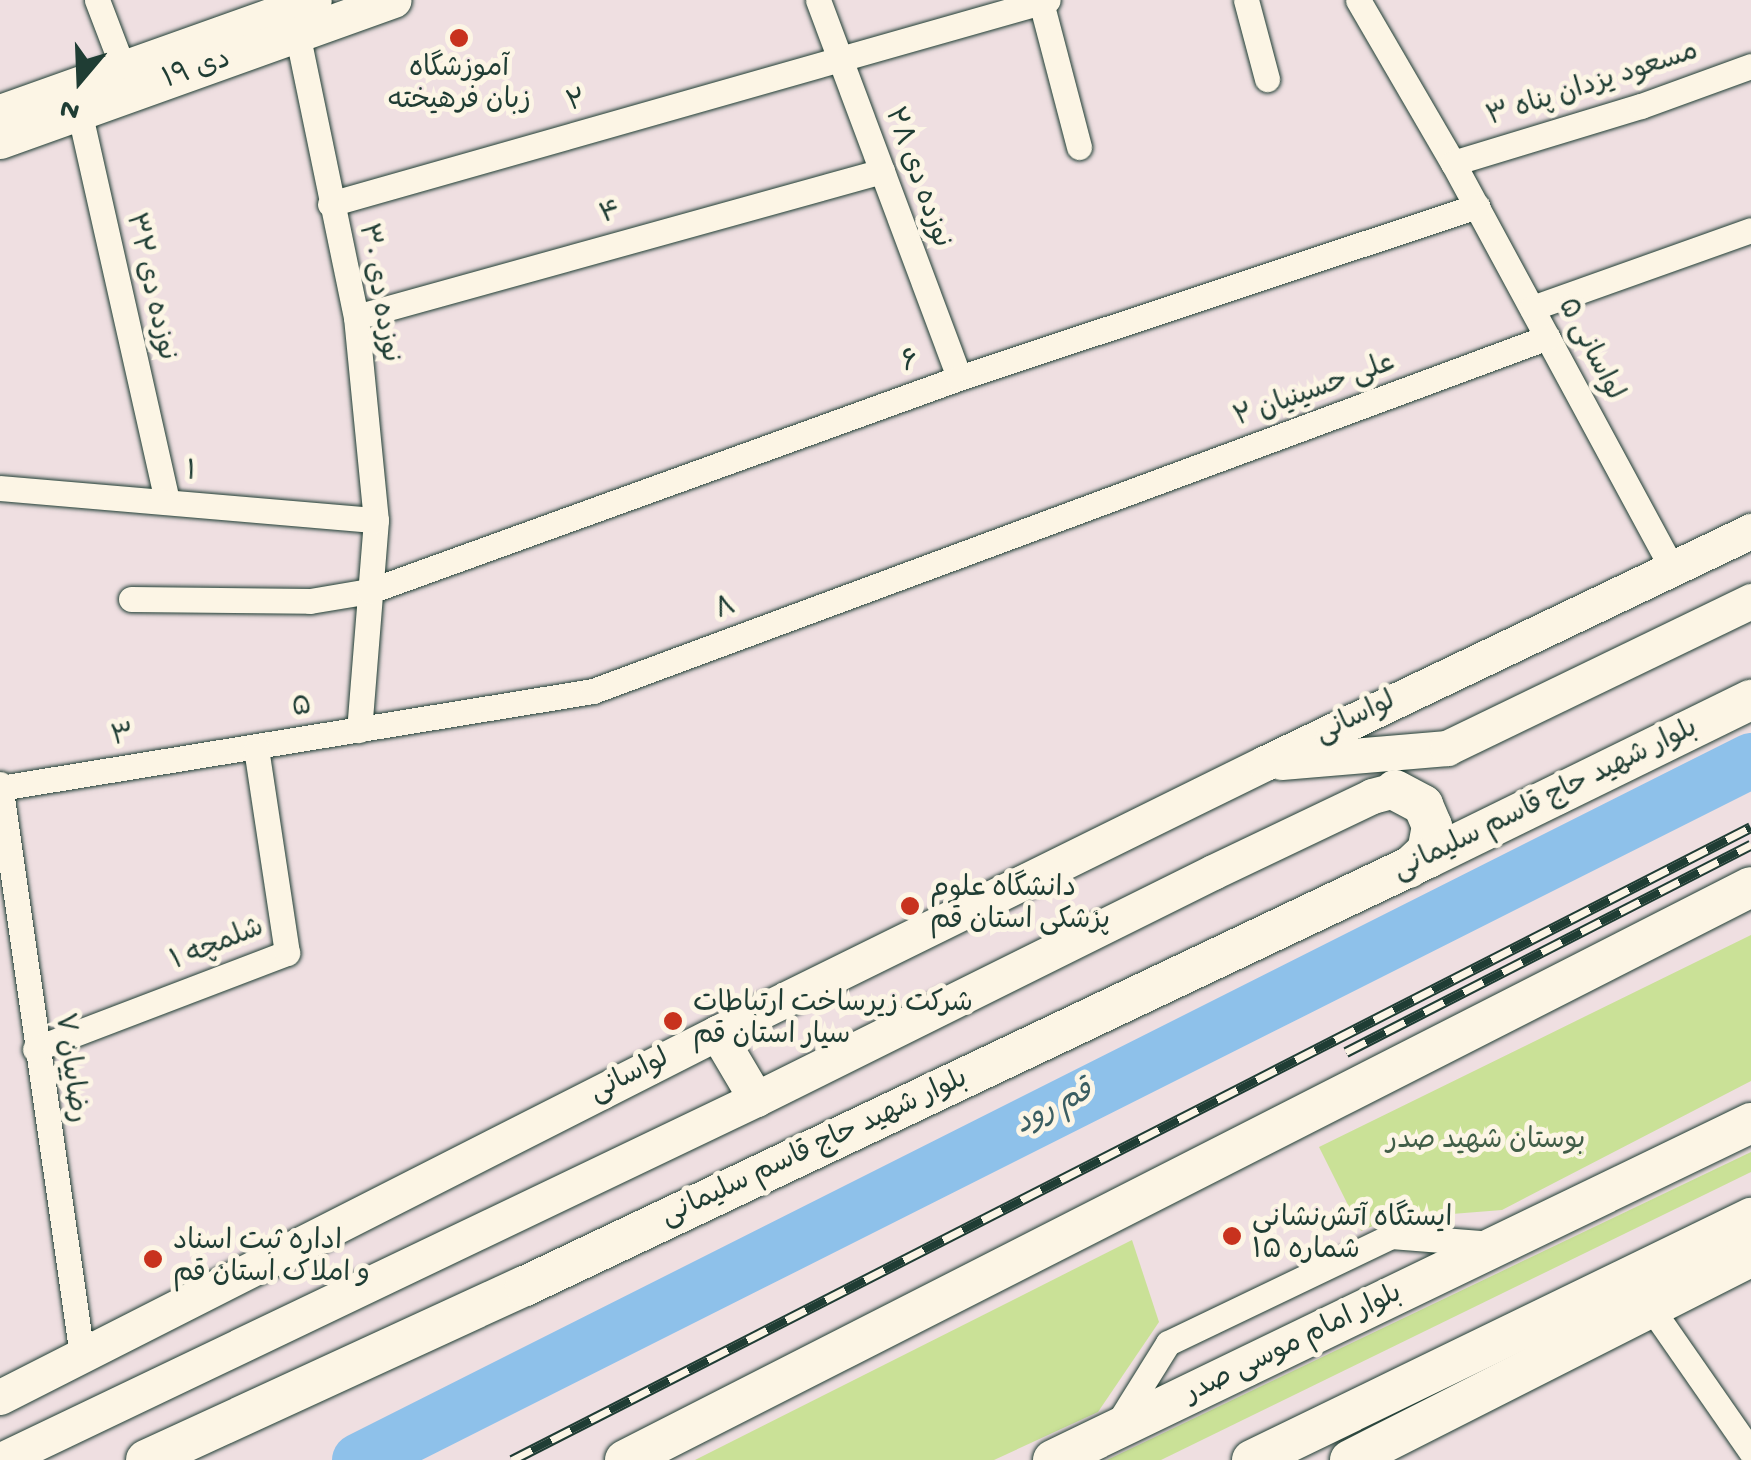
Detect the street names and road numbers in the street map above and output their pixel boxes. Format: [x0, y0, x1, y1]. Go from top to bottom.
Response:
street label: ۳ مسعود یزدان پناه [1483, 36, 1703, 136]
street label: ۱۹ دی [159, 44, 235, 98]
street label: ۲ [563, 84, 591, 122]
street label: نوزده دی ۲۸ [875, 103, 957, 253]
street label: ۴ [596, 196, 626, 234]
street label: نوزده دی ۳۲ [116, 210, 182, 364]
street label: نوزده دی ۳۰ [348, 221, 406, 365]
street label: لواسانی ۵ [1548, 293, 1630, 407]
street label: ۶ [897, 344, 925, 382]
street label: ۲ علی حسینیان [1230, 347, 1400, 437]
street label: ۱ [184, 457, 198, 491]
street label: ۸ [711, 591, 741, 629]
street label: لواسانی [1311, 685, 1401, 753]
street label: ۵ [290, 691, 314, 727]
street label: بلوار شهید حاج قاسم سلیمانی [1388, 713, 1704, 889]
street label: ۳ [109, 720, 137, 756]
street label: ۱ شلمچه [167, 912, 269, 980]
street label: ۷ رضاییان [45, 1011, 93, 1125]
street label: لواسانی [585, 1043, 675, 1111]
street label: بلوار شهید حاج قاسم سلیمانی [656, 1063, 974, 1235]
street label: بلوار امام موسی صدر [1180, 1278, 1408, 1412]

